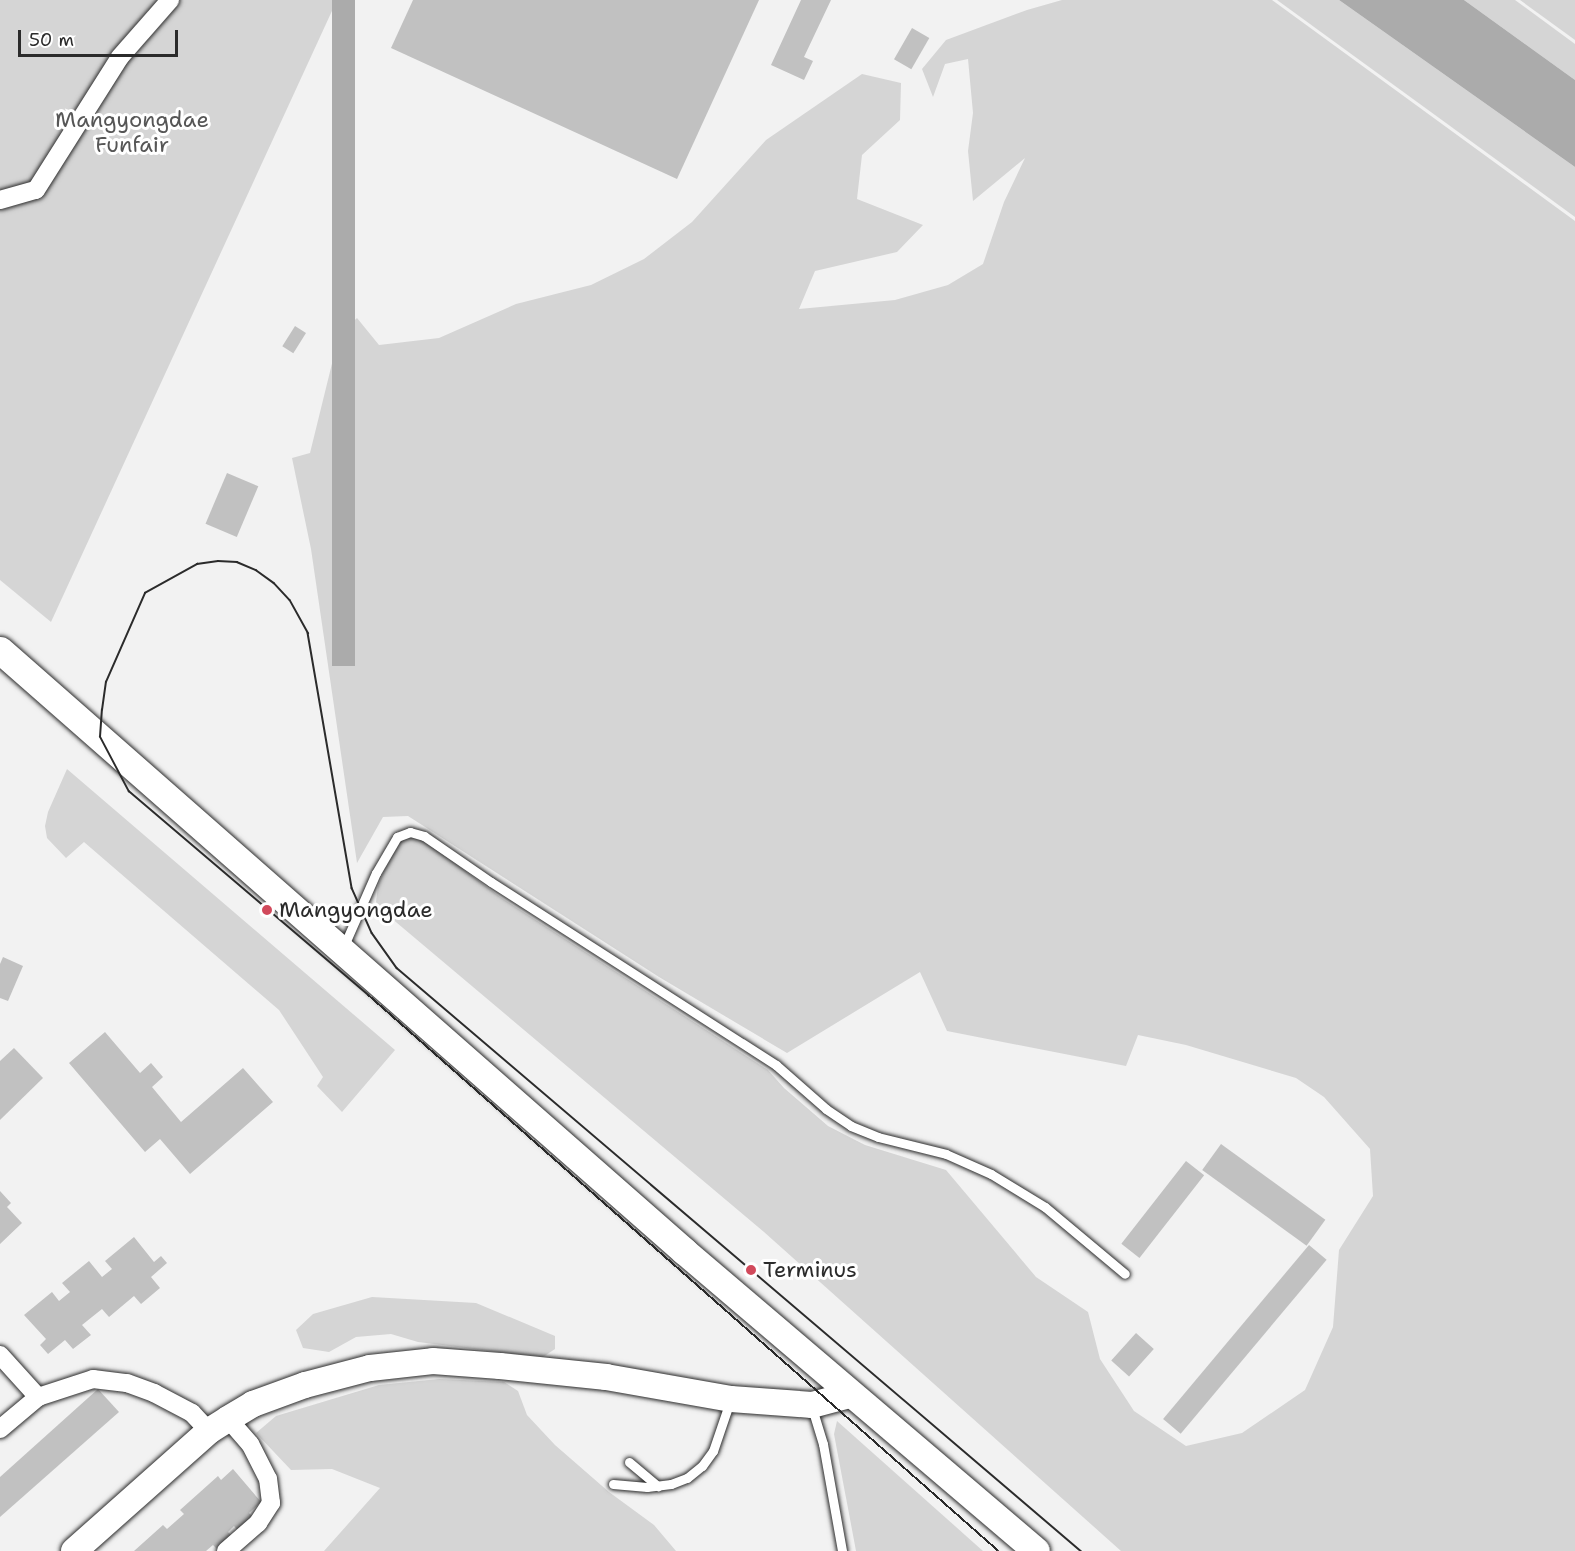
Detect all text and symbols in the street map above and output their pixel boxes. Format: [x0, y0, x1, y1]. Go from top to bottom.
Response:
scale bar [21, 18, 182, 56]
text: 50 m [29, 28, 74, 52]
park label: Mangyongdae Funfair [55, 106, 209, 158]
place label: Mangyongdae [279, 897, 433, 923]
marker: Mangyongdae [260, 903, 274, 917]
place label: Terminus [763, 1257, 857, 1283]
marker: Terminus [744, 1263, 758, 1277]

